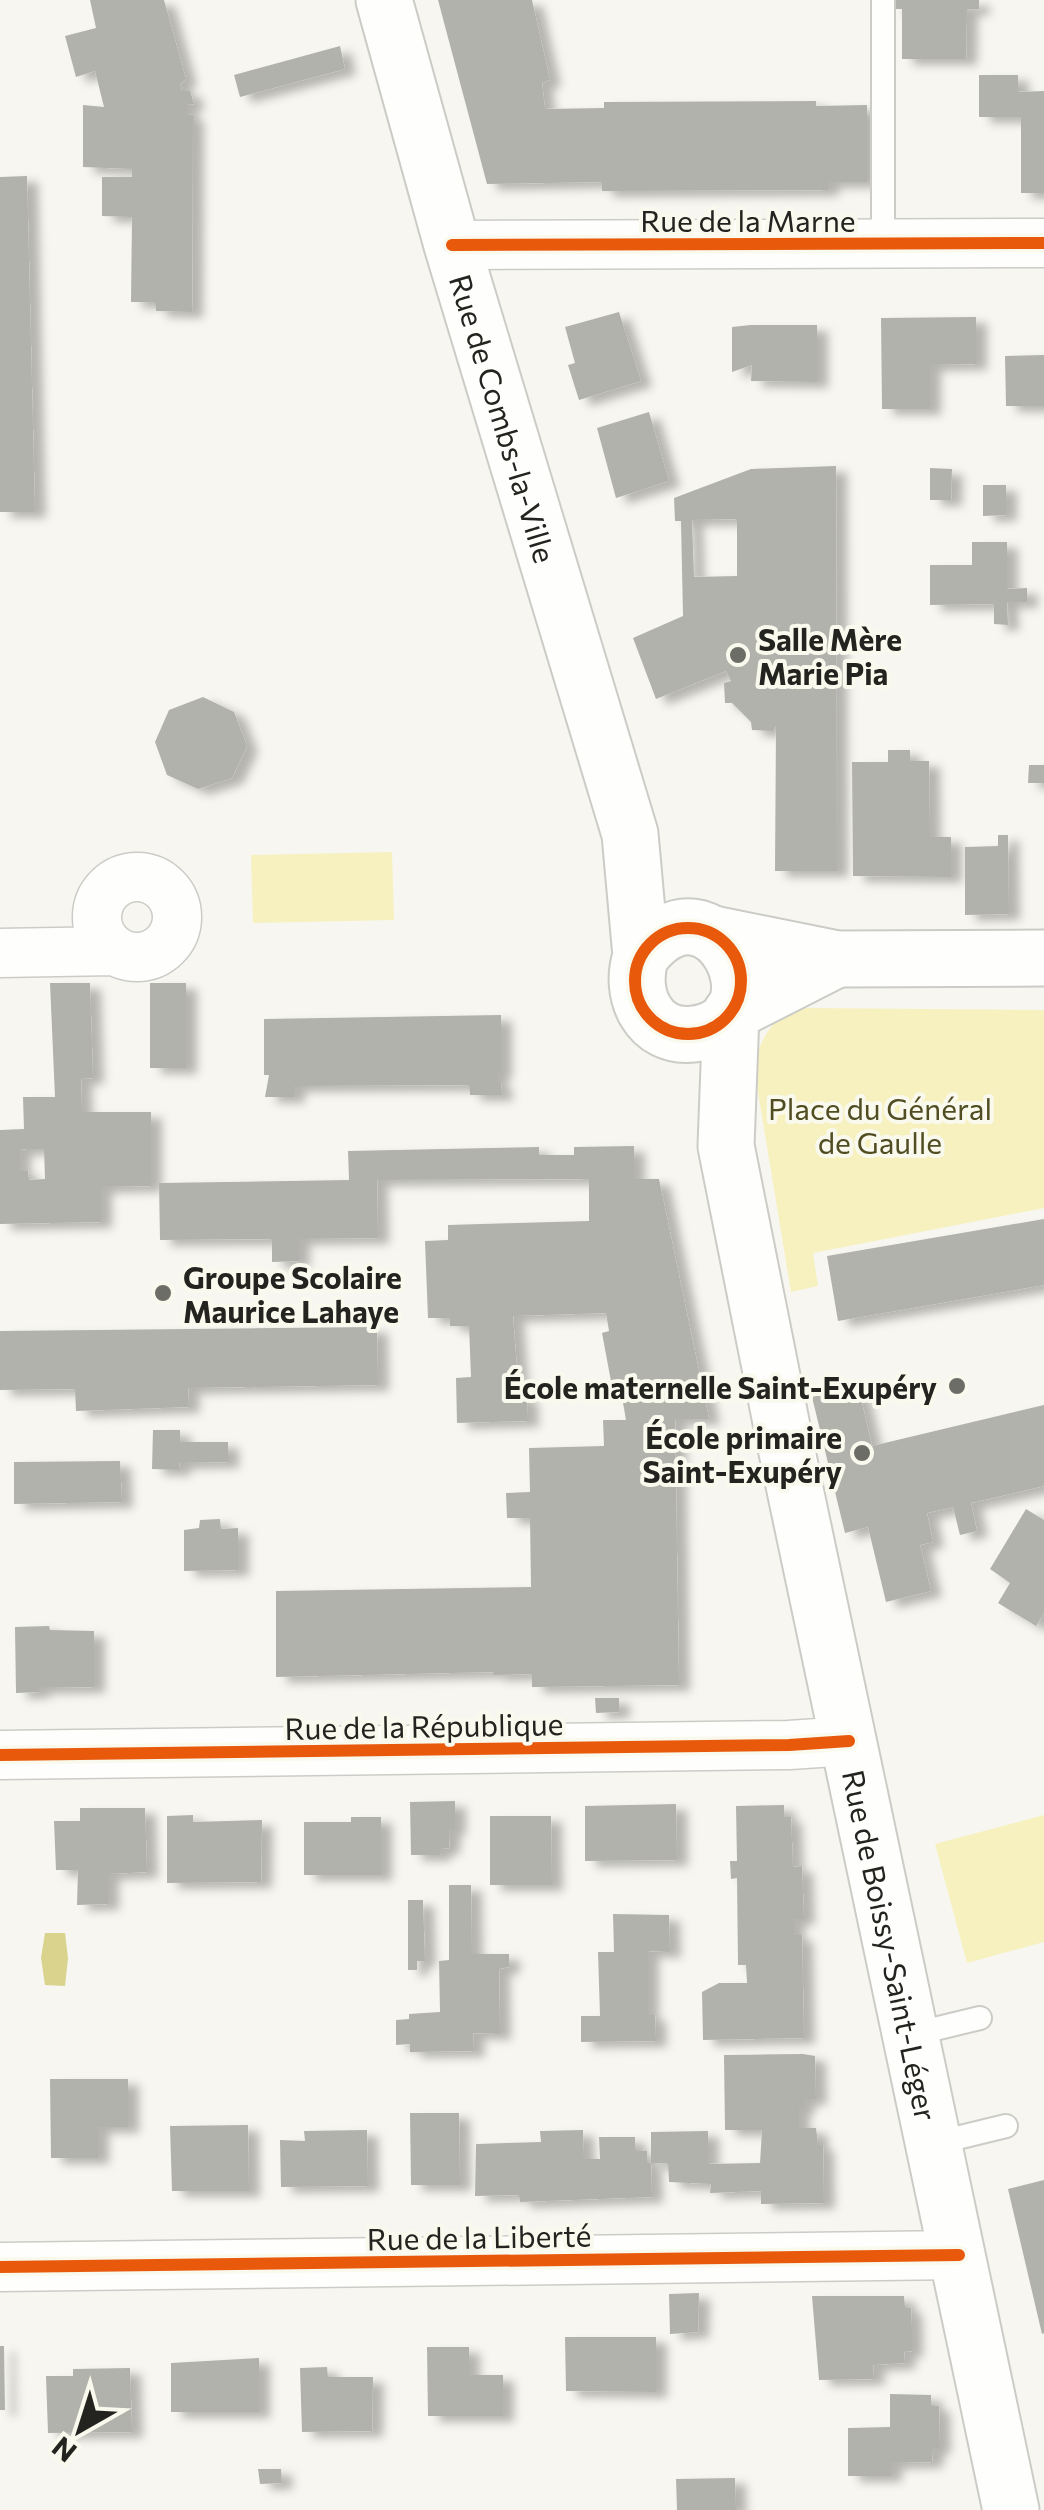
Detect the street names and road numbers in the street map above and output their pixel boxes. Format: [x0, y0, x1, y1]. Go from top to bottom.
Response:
street label: Rue de la Marne [640, 201, 856, 238]
street label: Rue de Combs-la-Ville [443, 269, 565, 567]
street label: Rue de la République [284, 1704, 564, 1746]
street label: Rue de Boissy-Saint-Léger [836, 1766, 947, 2124]
street label: Rue de la Liberté [366, 2216, 592, 2256]

